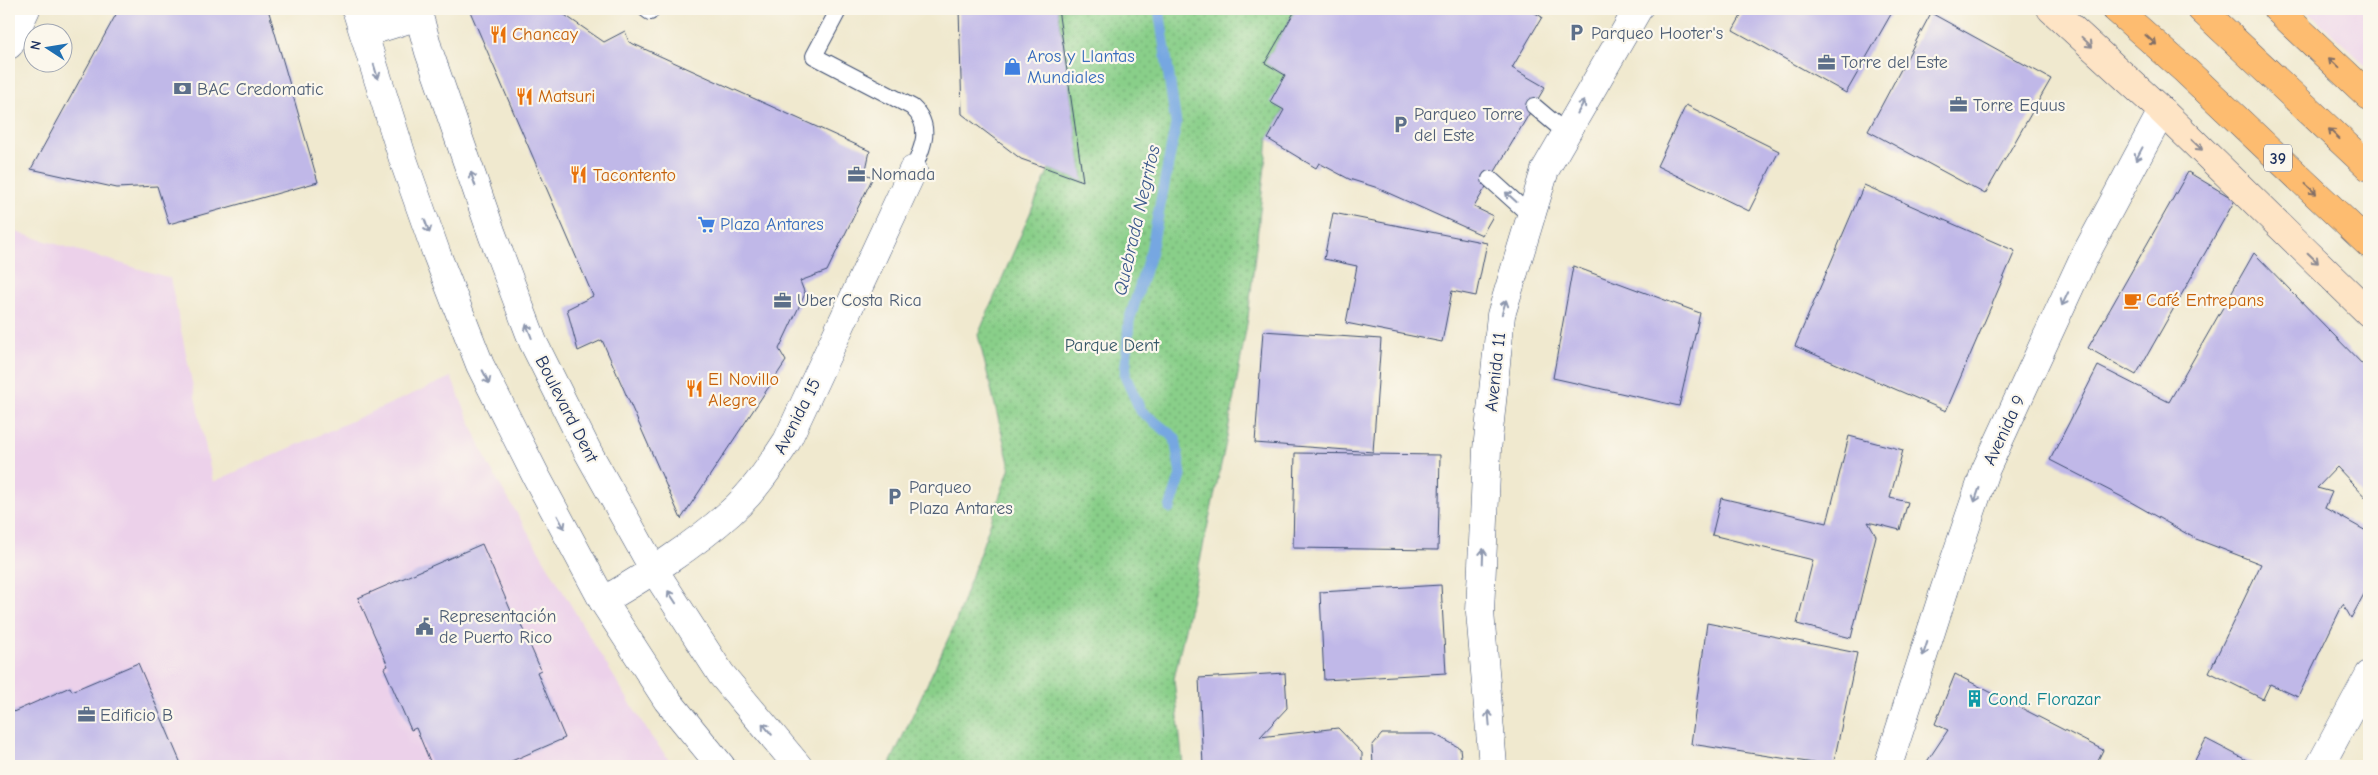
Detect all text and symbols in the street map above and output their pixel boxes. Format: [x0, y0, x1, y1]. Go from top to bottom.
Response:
north arrow [22, 22, 72, 72]
parking icon: Parqueo Hooter's [1567, 23, 1587, 43]
place label: Parqueo Hooter's [1591, 23, 1723, 44]
restaurant icon: Chancay [488, 24, 508, 44]
place label: Chancay [512, 24, 579, 45]
one-way arrow [2144, 34, 2157, 45]
one-way arrow [2081, 36, 2094, 48]
text: N [27, 39, 45, 52]
place label: Aros y Llantas Mundiales [1027, 46, 1135, 88]
office icon: Torre del Este [1817, 52, 1837, 72]
place label: Torre del Este [1841, 52, 1948, 73]
shop icon: Aros y Llantas Mundiales [1003, 56, 1023, 76]
one-way arrow [2327, 57, 2340, 69]
one-way arrow [371, 64, 381, 80]
bank icon: BAC Credomatic [173, 79, 193, 99]
place label: BAC Credomatic [197, 79, 324, 100]
restaurant icon: Matsuri [514, 86, 534, 106]
place label: Matsuri [538, 86, 595, 107]
office icon: Torre Equus [1949, 95, 1969, 115]
place label: Torre Equus [1973, 95, 2065, 116]
one-way arrow [1576, 101, 1586, 115]
place label: Parqueo Torre del Este [1414, 104, 1523, 146]
parking icon: Parqueo Torre del Este [1390, 114, 1410, 134]
one-way arrow [2327, 128, 2340, 140]
one-way arrow [2190, 139, 2203, 151]
water label: Quebrada Negritos [1109, 143, 1165, 298]
road number: 39 [2264, 144, 2292, 172]
one-way arrow [2134, 146, 2143, 161]
office icon: Nomada [847, 164, 867, 184]
place label: Nomada [871, 164, 935, 185]
restaurant icon: Tacontento [569, 165, 589, 185]
place label: Tacontento [593, 165, 676, 186]
one-way arrow [468, 171, 477, 187]
one-way arrow [2305, 183, 2317, 195]
one-way arrow [1504, 192, 1517, 203]
supermarket icon: Plaza Antares [696, 214, 716, 234]
place label: Plaza Antares [720, 214, 824, 235]
one-way arrow [423, 218, 432, 234]
one-way arrow [2307, 252, 2319, 265]
office icon: Uber Costa Rica [773, 290, 793, 310]
place label: Uber Costa Rica [797, 290, 922, 311]
cafe icon: Café Entrepans [2122, 290, 2142, 310]
place label: Café Entrepans [2146, 290, 2264, 311]
one-way arrow [2060, 291, 2069, 306]
one-way arrow [1499, 299, 1509, 315]
one-way arrow [524, 324, 533, 339]
street label: Avenida 11 [1481, 331, 1510, 413]
park label: Parque Dent [1065, 335, 1160, 356]
street label: Boulevard Dent [531, 352, 603, 467]
place label: El Novillo Alegre [708, 369, 779, 411]
one-way arrow [481, 370, 491, 385]
street label: Avenida 15 [769, 375, 826, 458]
restaurant icon: El Novillo Alegre [684, 379, 704, 399]
street label: Avenida 9 [1979, 392, 2030, 469]
place label: Parqueo Plaza Antares [909, 477, 1013, 519]
one-way arrow [1972, 486, 1981, 502]
parking icon: Parqueo Plaza Antares [885, 487, 905, 507]
one-way arrow [556, 514, 566, 529]
one-way arrow [1478, 548, 1487, 564]
one-way arrow [666, 591, 676, 605]
place label: Representación de Puerto Rico [439, 606, 556, 648]
public building icon: Representación de Puerto Rico [415, 616, 435, 636]
one-way arrow [1920, 640, 1930, 656]
building icon: Cond. Florazar [1964, 689, 1984, 709]
place label: Cond. Florazar [1988, 689, 2101, 710]
office icon: Edificio B [76, 705, 96, 725]
place label: Edificio B [100, 705, 173, 726]
one-way arrow [1484, 710, 1494, 726]
one-way arrow [761, 723, 772, 736]

